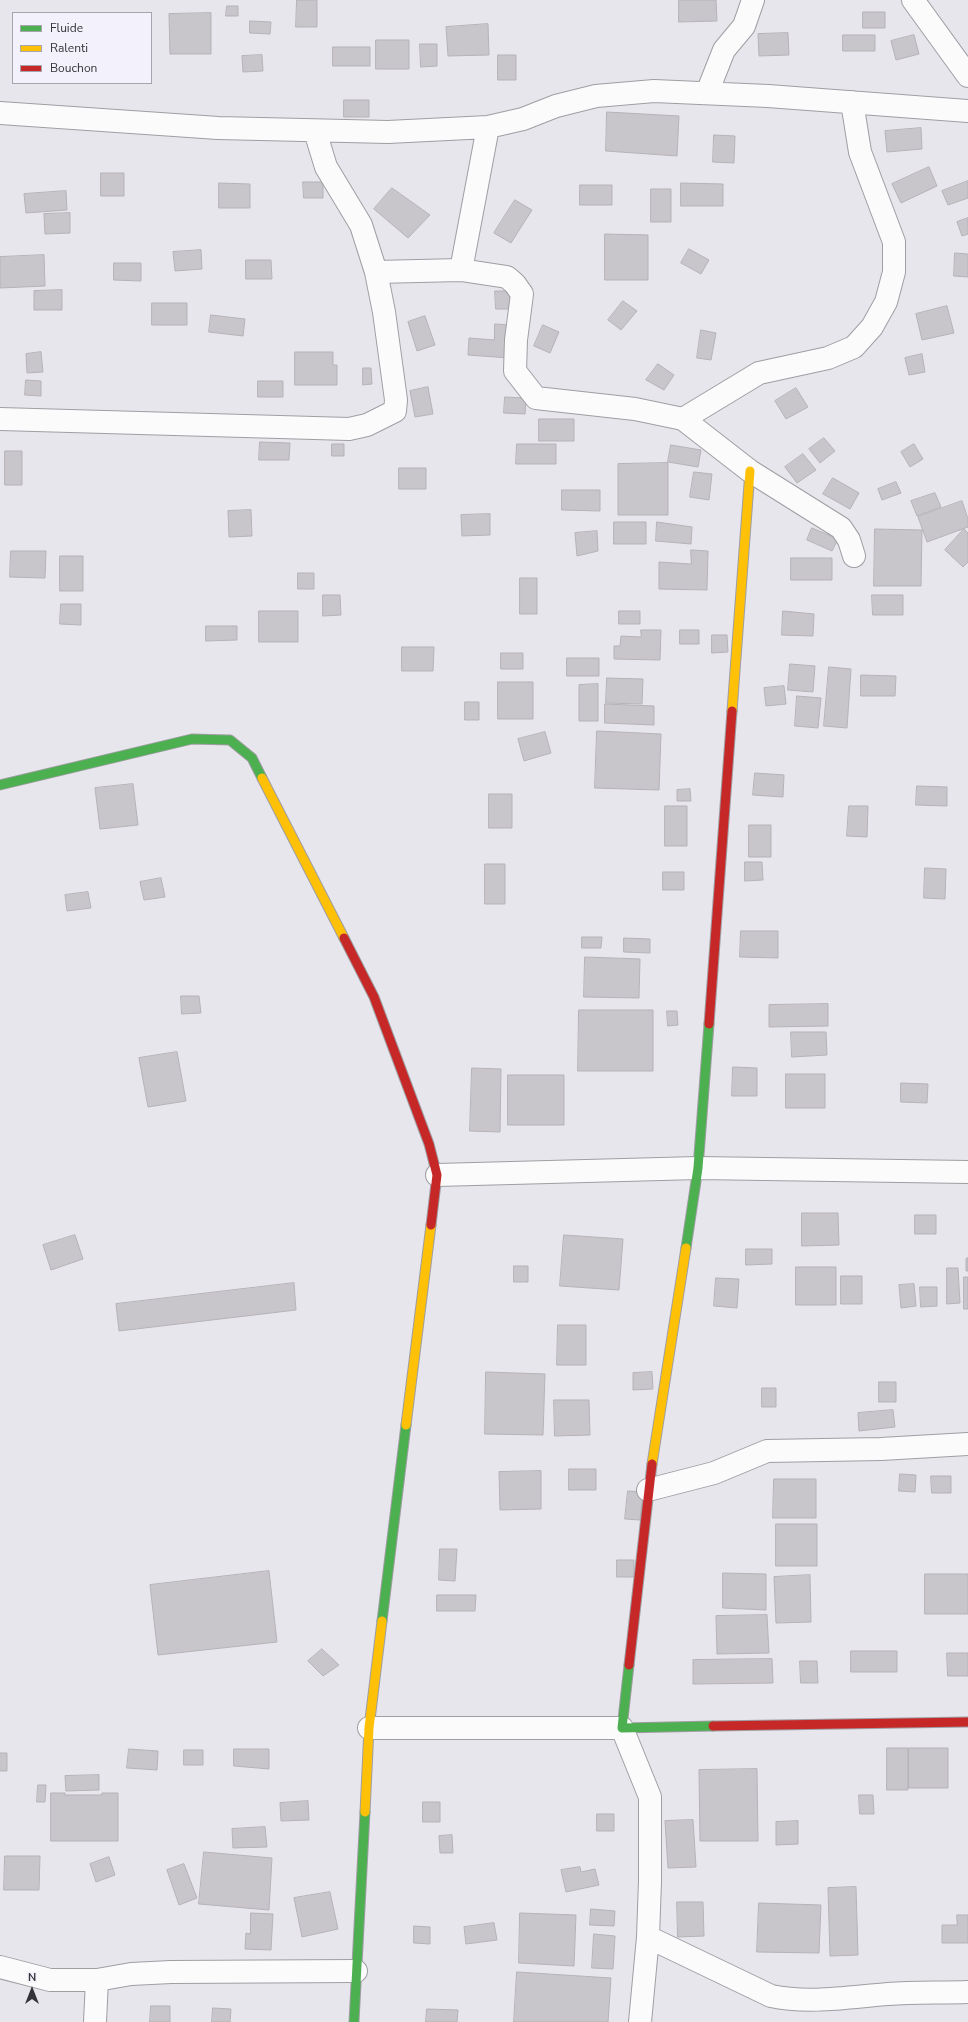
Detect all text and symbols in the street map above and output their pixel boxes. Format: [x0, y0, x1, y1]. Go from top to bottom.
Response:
legend [12, 12, 152, 84]
text: Fluide [50, 20, 83, 36]
text: Ralenti [50, 40, 88, 56]
text: Bouchon [50, 60, 97, 76]
north arrow [12, 1970, 52, 2010]
text: N [28, 1970, 36, 1985]

